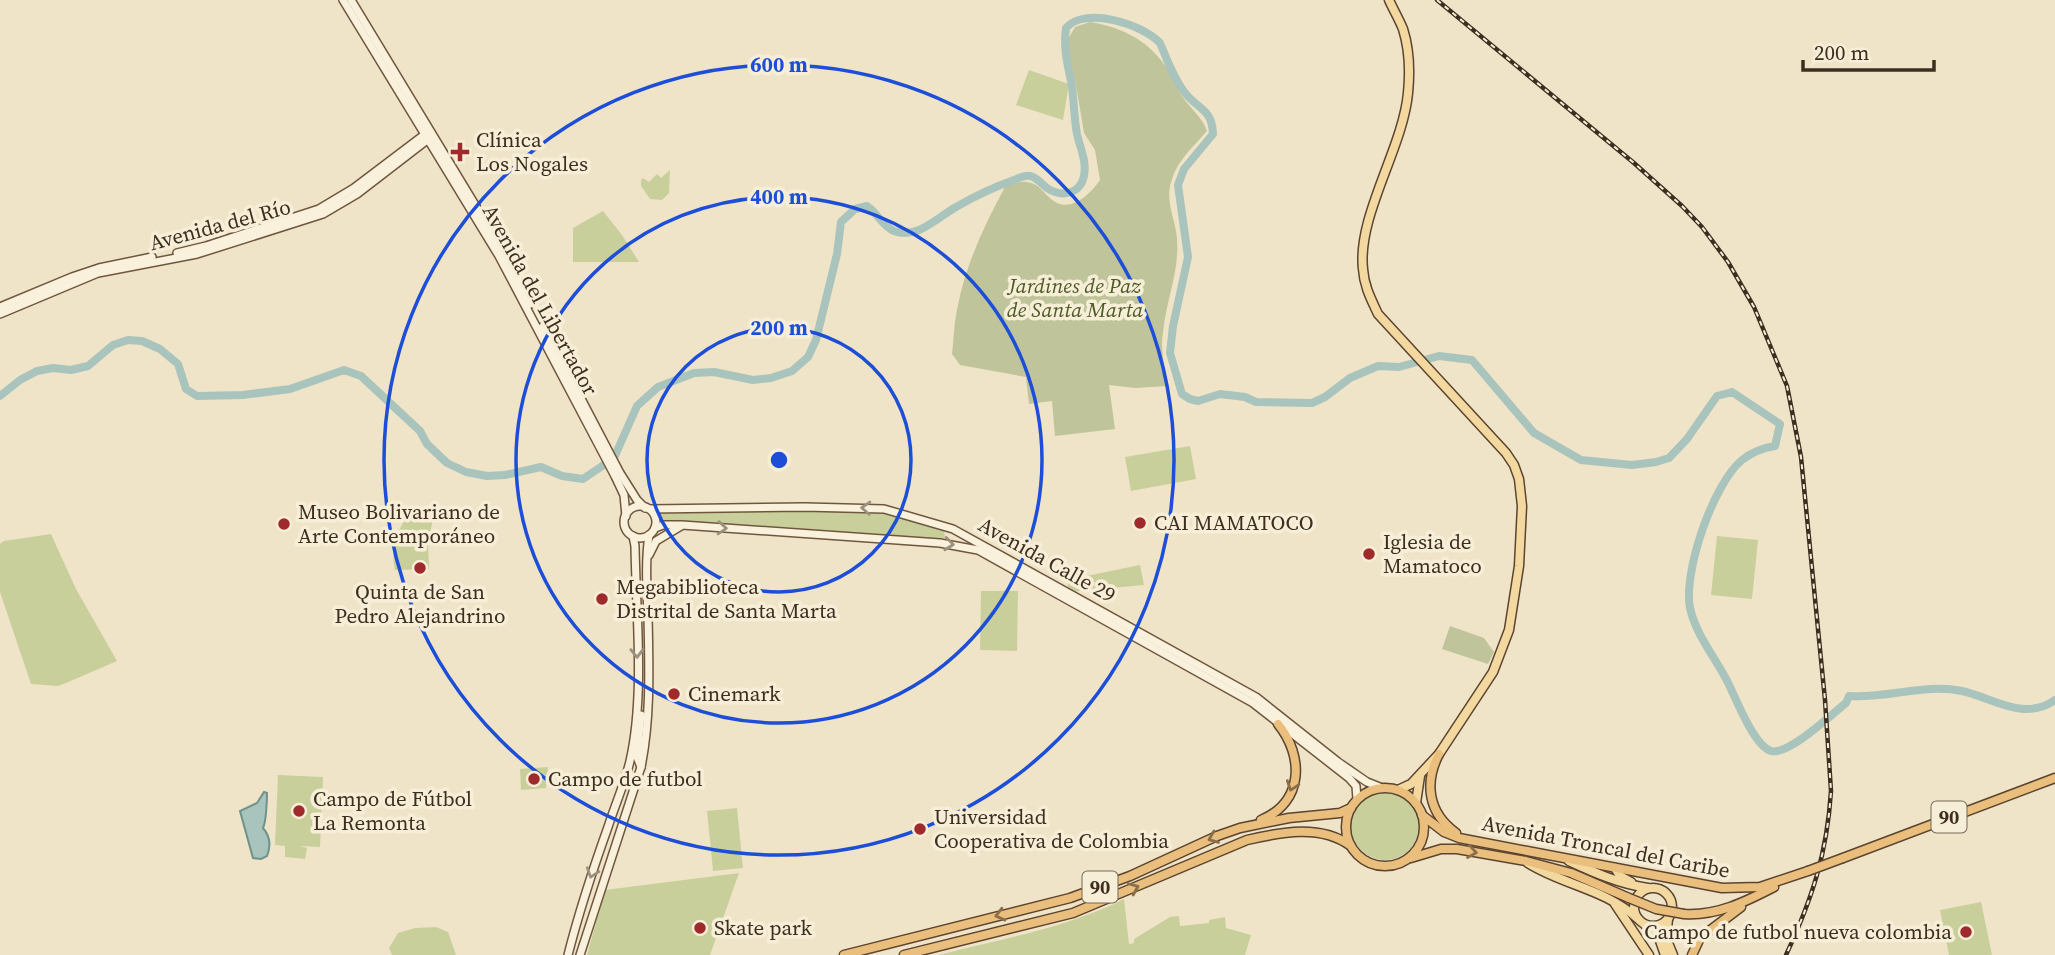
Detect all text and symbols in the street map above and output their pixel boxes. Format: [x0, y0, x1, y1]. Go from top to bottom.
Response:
scale bar [1803, 28, 1934, 72]
text: 200 m [1814, 38, 1869, 67]
text: 600 m [750, 50, 808, 79]
place label: Clínica Los Nogales [476, 125, 588, 178]
marker: Clínica Los Nogales [450, 142, 470, 162]
text: 400 m [750, 182, 808, 211]
street label: Avenida del Río [146, 192, 294, 257]
street label: Avenida del Libertador [476, 199, 605, 401]
park label: Jardines de Paz de Santa Marta [1006, 271, 1143, 324]
text: 200 m [750, 313, 808, 342]
centre of rings [767, 448, 791, 472]
place label: Museo Bolivariano de Arte Contemporáneo [298, 497, 500, 550]
one-way arrow [860, 500, 871, 515]
place label: CAI MAMATOCO [1154, 508, 1314, 537]
street label: Avenida Calle 29 [973, 510, 1121, 609]
marker: CAI MAMATOCO [1132, 515, 1148, 531]
marker: Museo Bolivariano de Arte Contemporáneo [276, 516, 292, 532]
one-way arrow [717, 520, 728, 535]
place label: Iglesia de Mamatoco [1383, 527, 1482, 580]
one-way arrow [944, 536, 955, 551]
marker: Iglesia de Mamatoco [1361, 546, 1377, 562]
marker: Quinta de San Pedro Alejandrino [412, 560, 428, 576]
place label: Megabiblioteca Distrital de Santa Marta [616, 572, 837, 625]
place label: Quinta de San Pedro Alejandrino [334, 577, 506, 630]
marker: Megabiblioteca Distrital de Santa Marta [594, 591, 610, 607]
one-way arrow [629, 648, 645, 658]
place label: Cinemark [688, 679, 781, 708]
marker: Cinemark [666, 686, 682, 702]
place label: Campo de futbol [548, 764, 703, 793]
marker: Campo de futbol [526, 771, 542, 787]
one-way arrow [1286, 780, 1300, 792]
place label: Campo de Fútbol La Remonta [313, 784, 472, 837]
place label: Universidad Cooperativa de Colombia [934, 802, 1169, 855]
road number: 90 [1932, 802, 1966, 832]
marker: Campo de Fútbol La Remonta [291, 803, 307, 819]
street label: Avenida Troncal del Caribe [1480, 808, 1732, 885]
marker: Universidad Cooperativa de Colombia [912, 821, 928, 837]
one-way arrow [1208, 830, 1220, 844]
one-way arrow [1466, 844, 1478, 859]
one-way arrow [586, 867, 600, 879]
road number: 90 [1082, 872, 1118, 902]
one-way arrow [1127, 882, 1139, 896]
one-way arrow [994, 907, 1006, 921]
place label: Skate park [714, 913, 813, 942]
place label: Campo de futbol nueva colombia [1644, 917, 1952, 946]
marker: Skate park [692, 920, 708, 936]
marker: Campo de futbol nueva colombia [1958, 924, 1974, 940]

